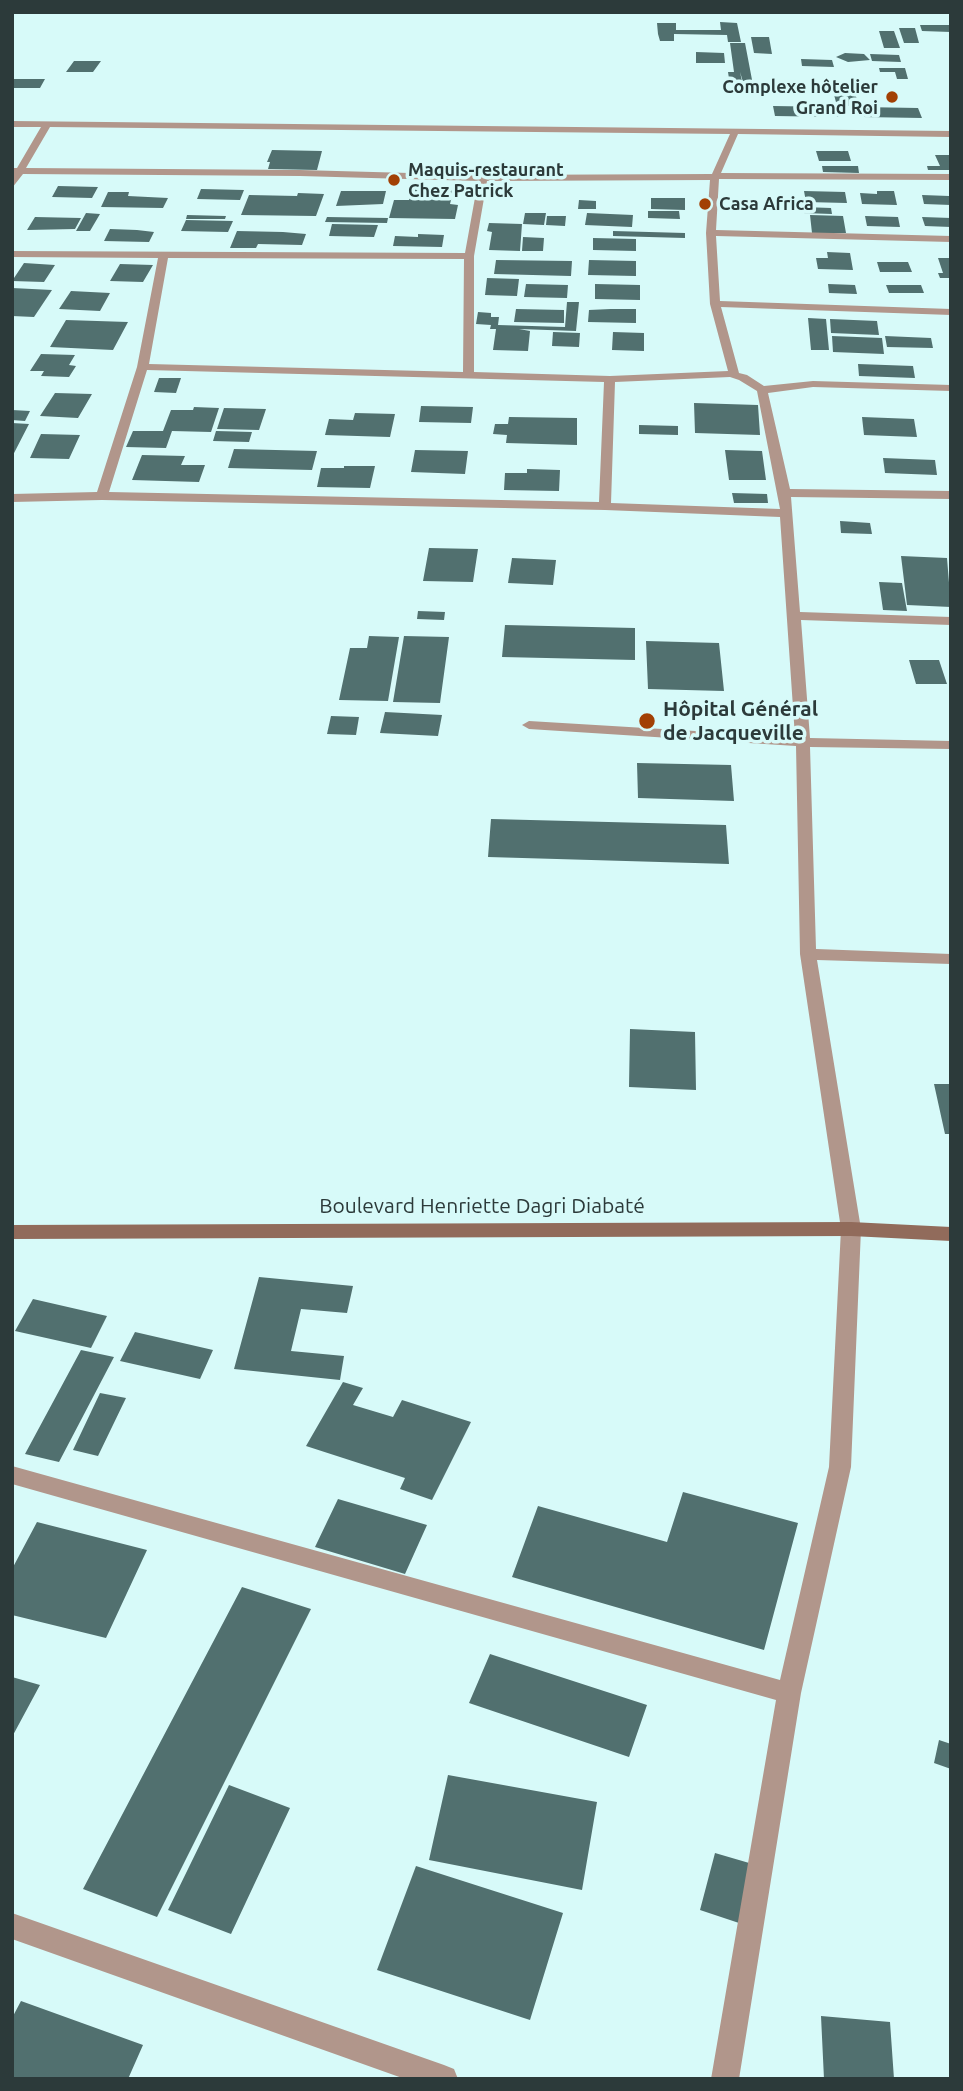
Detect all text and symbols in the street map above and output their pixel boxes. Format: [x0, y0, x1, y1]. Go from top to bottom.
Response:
place label: Complexe hôtelier Grand Roi [722, 76, 878, 119]
marker: Complexe hôtelier Grand Roi [884, 89, 900, 105]
place label: Maquis-restaurant Chez Patrick [408, 159, 564, 202]
marker: Maquis-restaurant Chez Patrick [386, 172, 402, 188]
place label: Casa Africa [719, 193, 814, 215]
marker: Casa Africa [697, 196, 713, 212]
place label: Hôpital Général de Jacqueville [663, 696, 818, 746]
marker: Hôpital Général de Jacqueville [637, 711, 657, 731]
street label: Boulevard Henriette Dagri Diabaté [319, 1193, 645, 1219]

